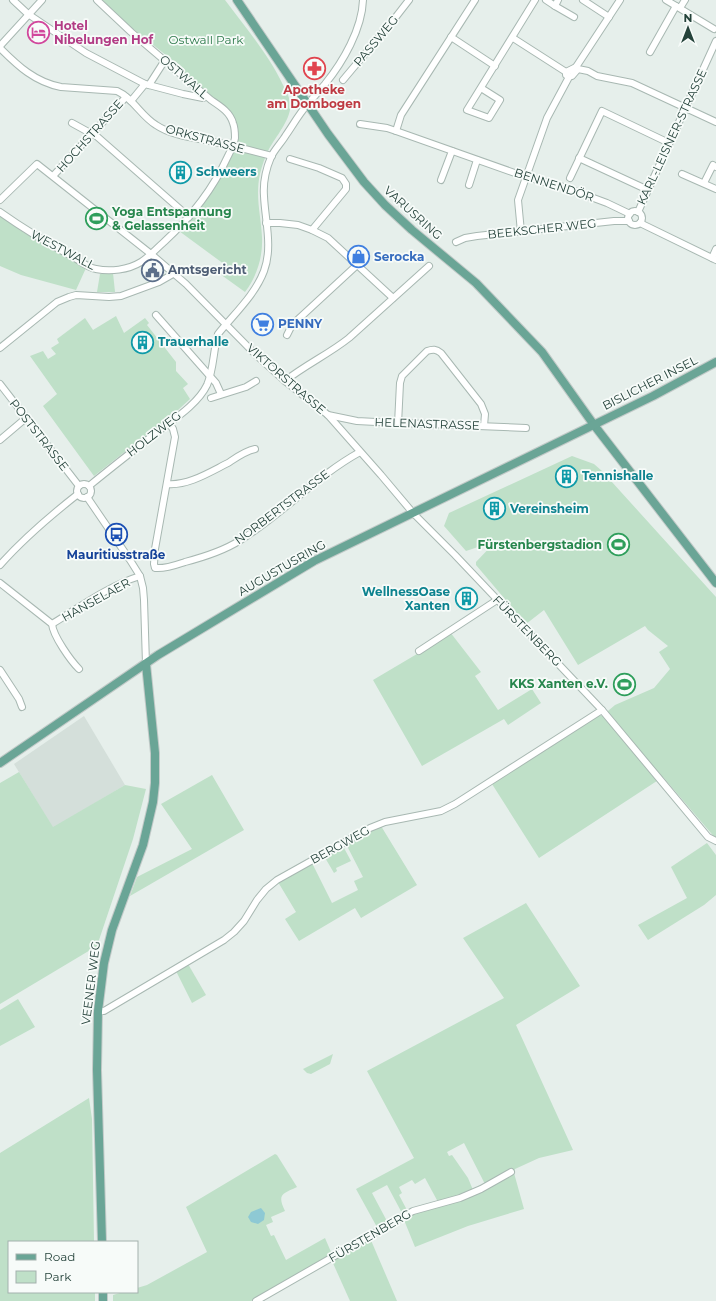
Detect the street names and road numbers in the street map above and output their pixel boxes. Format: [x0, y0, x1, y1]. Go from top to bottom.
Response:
street label: PASSWEG [350, 12, 401, 69]
street label: OSTWALL [157, 51, 212, 102]
street label: KARL-LEISNER-STRASSE [633, 66, 710, 207]
street label: HOCHSTRASSE [53, 96, 126, 175]
street label: ORKSTRASSE [164, 121, 246, 156]
street label: BENNENDÖR [512, 165, 596, 205]
street label: VARUSRING [381, 182, 446, 243]
street label: BEEKSCHER WEG [487, 215, 597, 242]
street label: WESTWALL [28, 226, 98, 273]
street label: VIKTORSTRASSE [244, 340, 329, 417]
street label: BISLICHER INSEL [600, 352, 700, 413]
street label: POSTSTRASSE [7, 396, 72, 474]
street label: HOLZWEG [123, 408, 184, 460]
street label: HELENASTRASSE [374, 414, 480, 433]
street label: NORBERTSTRASSE [231, 466, 332, 547]
street label: AUGUSTUSRING [235, 536, 328, 599]
street label: HANSELAER [59, 574, 133, 625]
street label: FÜRSTENBERG [490, 592, 565, 669]
street label: BERGWEG [307, 822, 372, 867]
street label: VEENER WEG [78, 940, 103, 1026]
street label: FÜRSTENBERG [326, 1206, 414, 1265]

